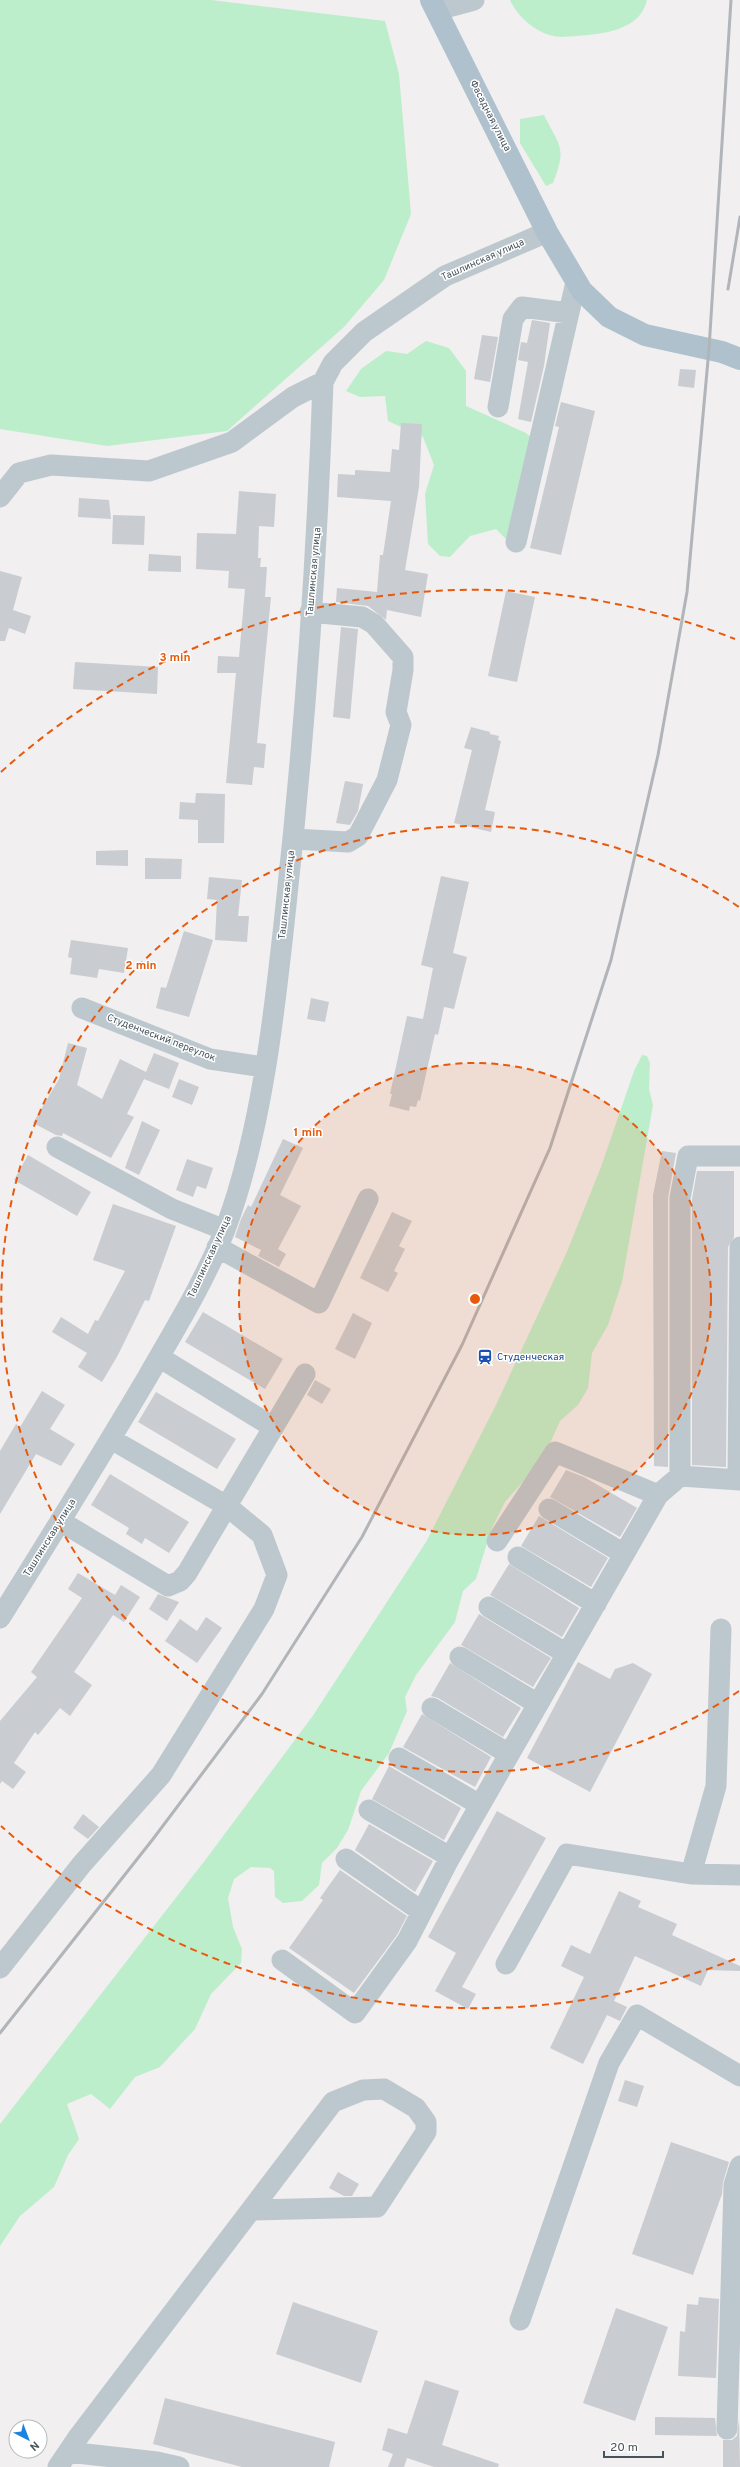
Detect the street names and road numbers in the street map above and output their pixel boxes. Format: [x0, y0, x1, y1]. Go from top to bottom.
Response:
street label: Фасадная улица [466, 78, 514, 154]
street label: Ташлинская улица [439, 236, 527, 284]
street label: Ташлинская улица [304, 527, 324, 617]
street label: Ташлинская улица [276, 850, 298, 940]
street label: Студенческий переулок [105, 1011, 218, 1065]
street label: Ташлинская улица [185, 1214, 235, 1300]
street label: Ташлинская улица [21, 1497, 79, 1579]

